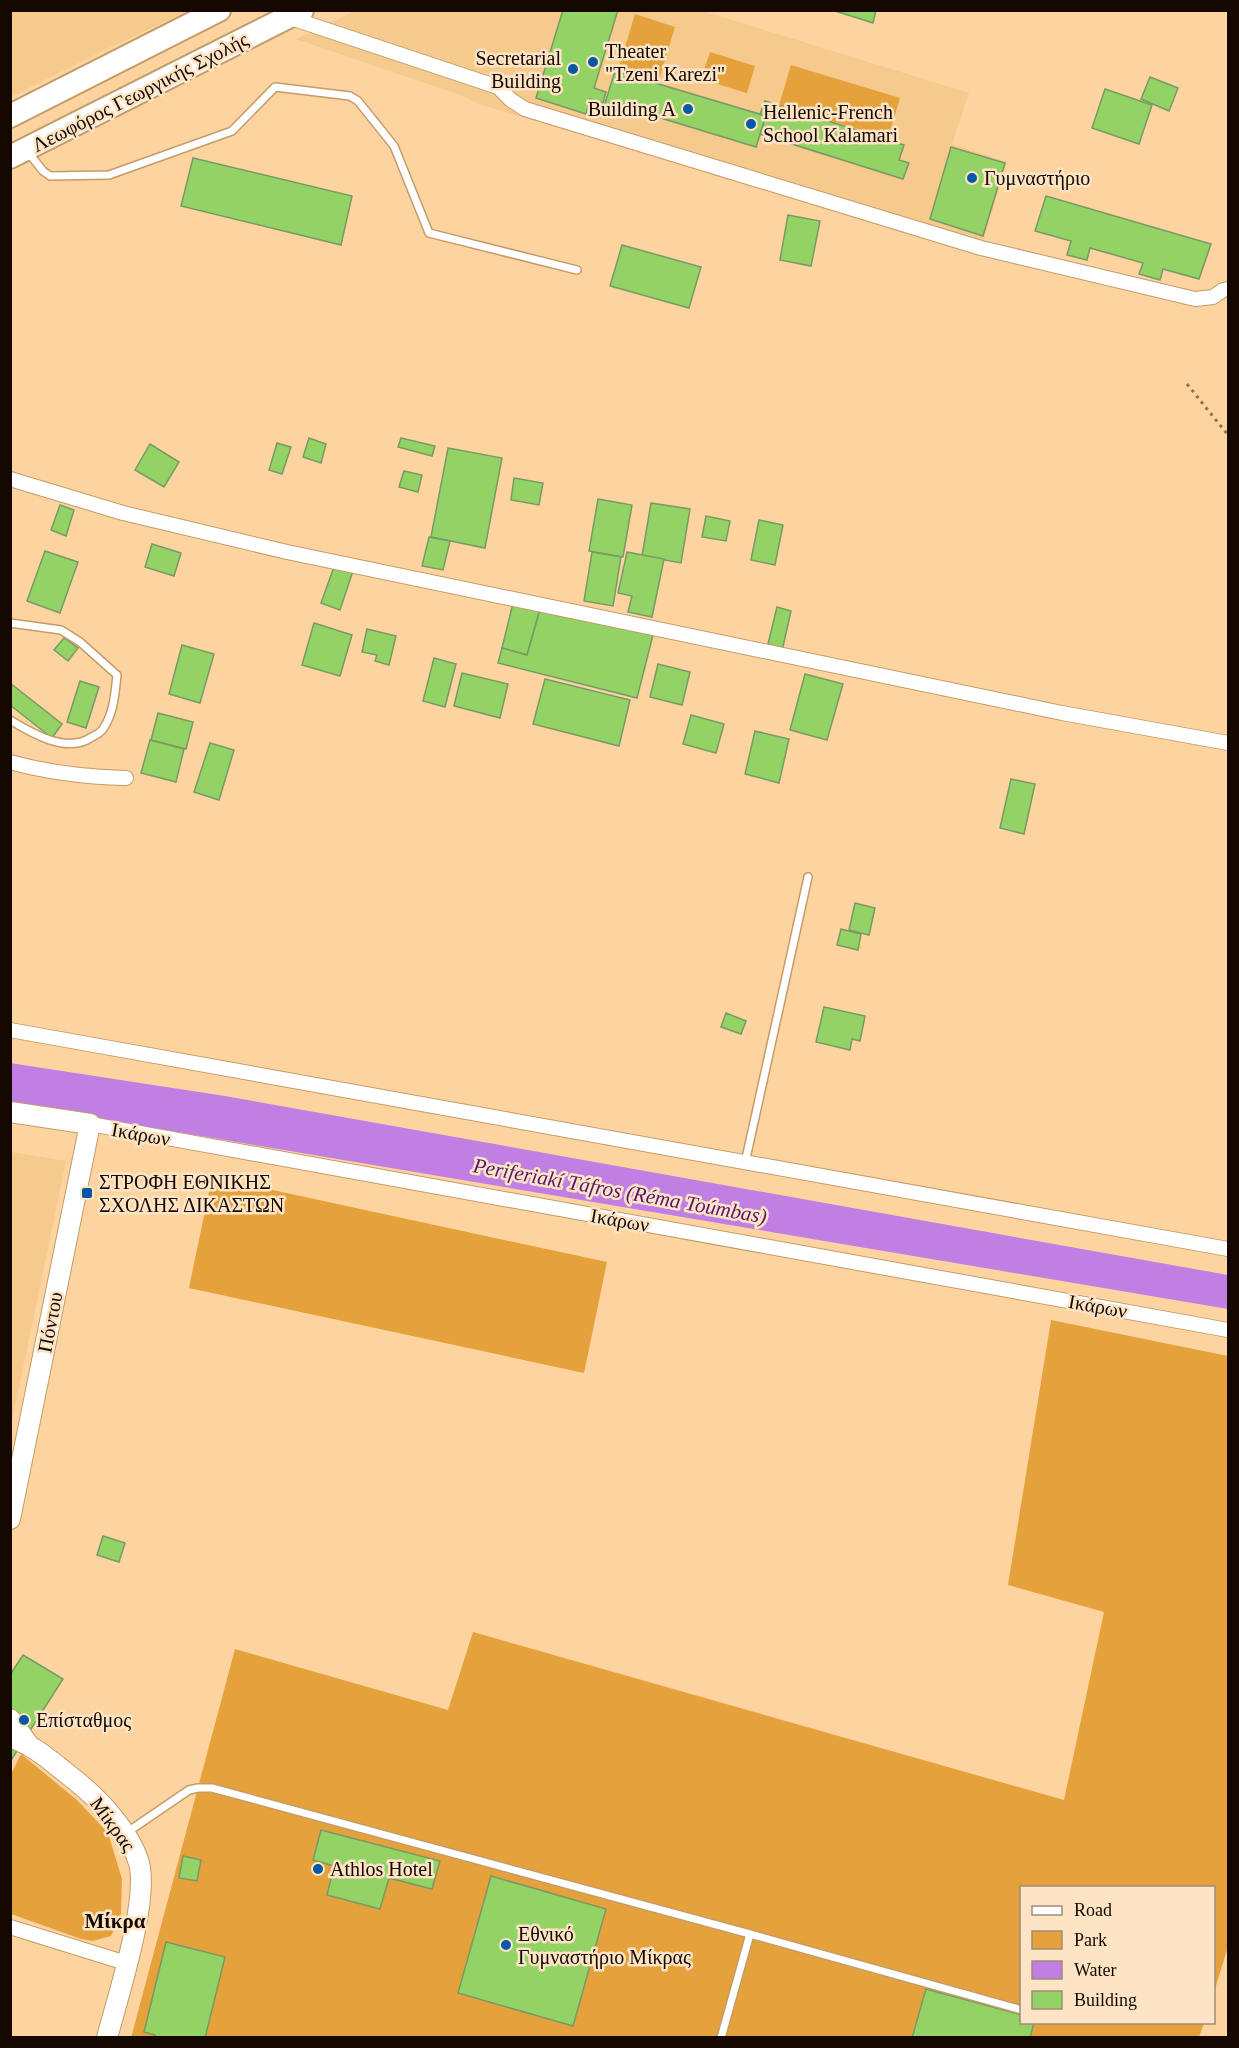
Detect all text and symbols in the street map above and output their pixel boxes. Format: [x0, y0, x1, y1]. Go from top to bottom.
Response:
street label: Λεωφόρος Γεωργικής Σχολής [28, 28, 252, 157]
place label: Theater "Tzeni Karezi" [605, 40, 725, 85]
place label: Secretarial Building [476, 47, 561, 93]
marker: Theater "Tzeni Karezi" [586, 55, 600, 69]
marker: Secretarial Building [566, 62, 580, 76]
place label: Building A [588, 98, 677, 121]
place label: Hellenic-French School Kalamari [763, 101, 898, 146]
marker: Building A [681, 102, 695, 116]
marker: Hellenic-French School Kalamari [744, 117, 758, 131]
place label: Γυμναστήριο [984, 167, 1090, 190]
marker: Γυμναστήριο [965, 171, 979, 185]
street label: Ικάρων [110, 1118, 172, 1151]
water label: Periferiakí Táfros (Réma Toúmbas) [470, 1153, 769, 1229]
place label: ΣΤΡΟΦΗ ΕΘΝΙΚΗΣ ΣΧΟΛΗΣ ΔΙΚΑΣΤΩΝ [99, 1171, 284, 1216]
marker: ΣΤΡΟΦΗ ΕΘΝΙΚΗΣ ΣΧΟΛΗΣ ΔΙΚΑΣΤΩΝ [80, 1186, 94, 1200]
street label: Ικάρων [589, 1204, 651, 1237]
street label: Πόντου [33, 1290, 67, 1354]
street label: Ικάρων [1067, 1290, 1129, 1323]
place label: Επίσταθμος [36, 1709, 131, 1732]
marker: Επίσταθμος [17, 1713, 31, 1727]
street label: Μίκρας [85, 1793, 140, 1856]
place label: Athlos Hotel [330, 1858, 433, 1880]
marker: Athlos Hotel [311, 1862, 325, 1876]
legend [1020, 1886, 1215, 2024]
text: Road [1074, 1900, 1112, 1920]
district label: Μίκρα [85, 1909, 146, 1933]
place label: Εθνικό Γυμναστήριο Μίκρας [518, 1923, 691, 1969]
text: Park [1074, 1930, 1107, 1950]
marker: Εθνικό Γυμναστήριο Μίκρας [499, 1938, 513, 1952]
text: Water [1074, 1960, 1117, 1980]
text: Building [1074, 1990, 1137, 2010]

